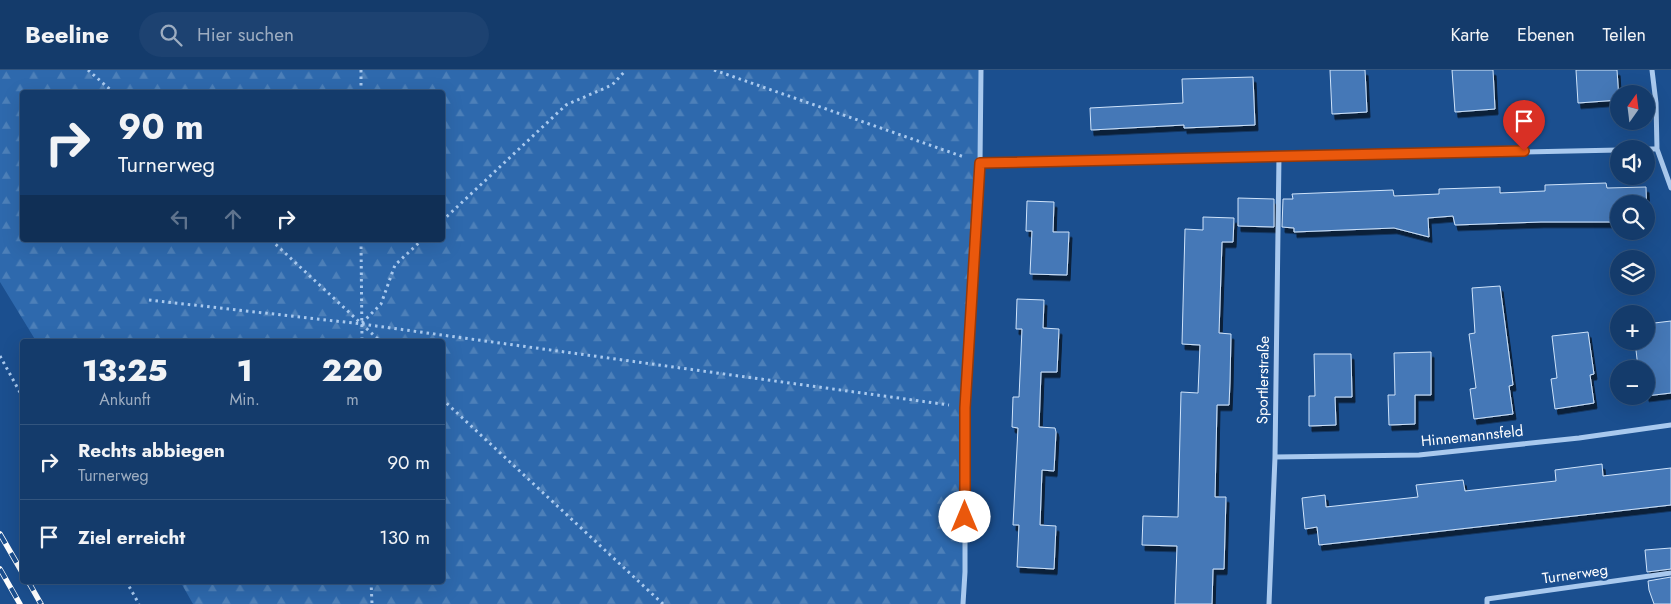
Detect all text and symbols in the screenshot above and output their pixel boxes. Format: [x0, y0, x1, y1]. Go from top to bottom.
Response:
search box [139, 12, 489, 57]
text: Beeline [25, 17, 109, 52]
icon: search [157, 21, 185, 49]
text: Hier suchen [197, 21, 294, 48]
text: Karte [1450, 22, 1489, 48]
text: Ebenen [1517, 22, 1575, 48]
text: Teilen [1603, 22, 1646, 48]
north arrow [1610, 85, 1655, 130]
map controls [1610, 85, 1655, 405]
pin [1503, 100, 1545, 151]
text: 90 m [118, 102, 204, 152]
icon: arrive [1510, 107, 1538, 135]
icon: right [35, 110, 100, 175]
button: sound [1610, 140, 1655, 185]
text: Turnerweg [118, 148, 215, 180]
button: search [1610, 195, 1655, 240]
icon: left [166, 205, 194, 233]
icon: ahead [219, 205, 247, 233]
icon: right [272, 205, 300, 233]
button: layers [1610, 250, 1655, 295]
button: + [1610, 305, 1655, 350]
street label: Sportlerstraße [1251, 335, 1275, 424]
text: 13:25 [82, 349, 167, 392]
text: 1 [237, 349, 252, 392]
text: 220 [322, 349, 383, 392]
button: − [1610, 360, 1655, 405]
text: Ankunft [99, 388, 150, 411]
text: Min. [229, 388, 260, 411]
text: m [346, 388, 359, 411]
street label: Hinnemannsfeld [1420, 420, 1524, 452]
text: Rechts abbiegen [78, 437, 225, 464]
icon: right [35, 448, 63, 476]
text: 90 m [387, 449, 430, 476]
text: Turnerweg [78, 464, 149, 487]
position arrow [938, 490, 990, 542]
icon: arrive [35, 523, 63, 551]
text: Ziel erreicht [78, 524, 185, 551]
text: 130 m [379, 524, 430, 551]
street label: Turnerweg [1541, 558, 1609, 590]

